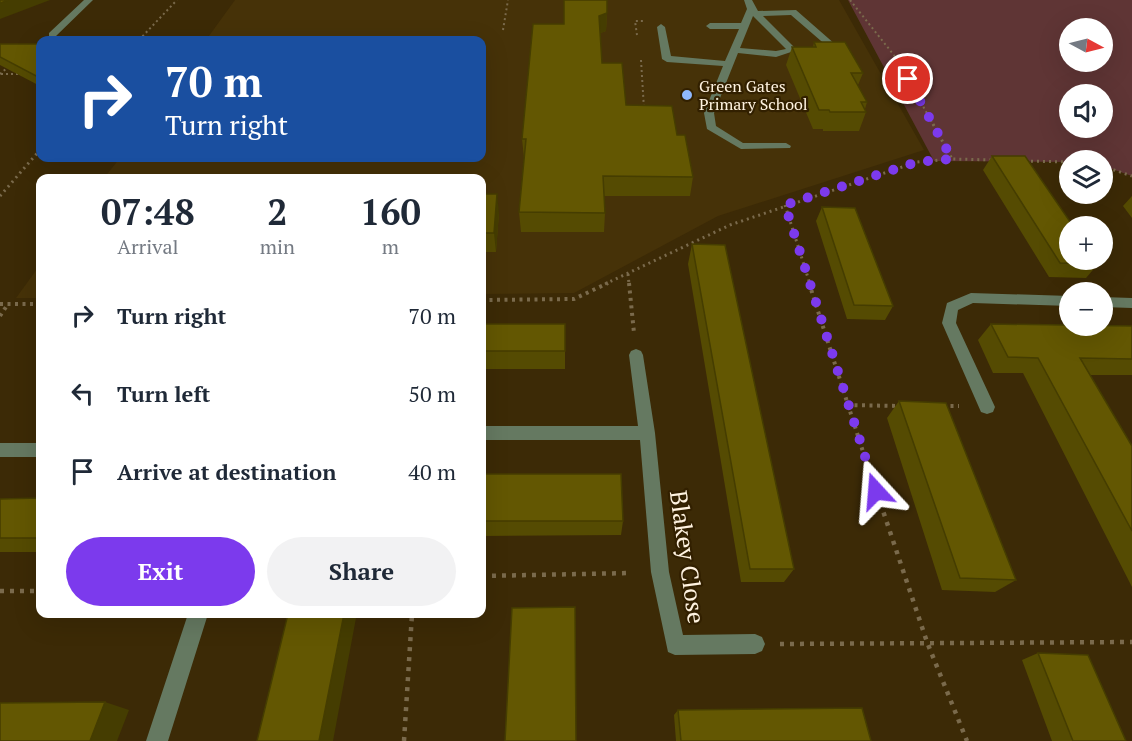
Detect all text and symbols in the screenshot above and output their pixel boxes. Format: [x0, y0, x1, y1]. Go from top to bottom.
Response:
north arrow [1059, 18, 1113, 72]
map controls [1059, 18, 1113, 336]
text: 70 m [165, 53, 263, 109]
pin [882, 53, 933, 104]
icon: right [66, 60, 144, 138]
icon: arrive [891, 62, 924, 95]
place label: Green Gates Primary School [699, 75, 808, 115]
button: sound [1059, 84, 1113, 138]
marker: Green Gates Primary School [680, 88, 694, 102]
text: Turn right [165, 107, 288, 143]
button: layers [1059, 150, 1113, 204]
text: 07:48 [101, 188, 195, 235]
text: 2 [267, 188, 288, 235]
text: 160 [360, 188, 421, 235]
button: + [1059, 216, 1113, 270]
text: Arrival [117, 233, 179, 260]
text: min [260, 233, 295, 260]
text: m [382, 233, 399, 260]
button: − [1059, 282, 1113, 336]
icon: right [66, 299, 99, 332]
text: Turn right [117, 301, 226, 330]
text: 70 m [408, 301, 456, 330]
icon: left [66, 377, 99, 410]
text: Turn left [117, 379, 210, 408]
text: 50 m [408, 379, 456, 408]
icon: arrive [66, 455, 99, 488]
text: Arrive at destination [117, 457, 336, 486]
text: 40 m [408, 457, 456, 486]
position arrow [844, 459, 908, 523]
street label: Blakey Close [663, 488, 713, 626]
button: Exit [66, 537, 255, 606]
button: Share [267, 537, 456, 606]

